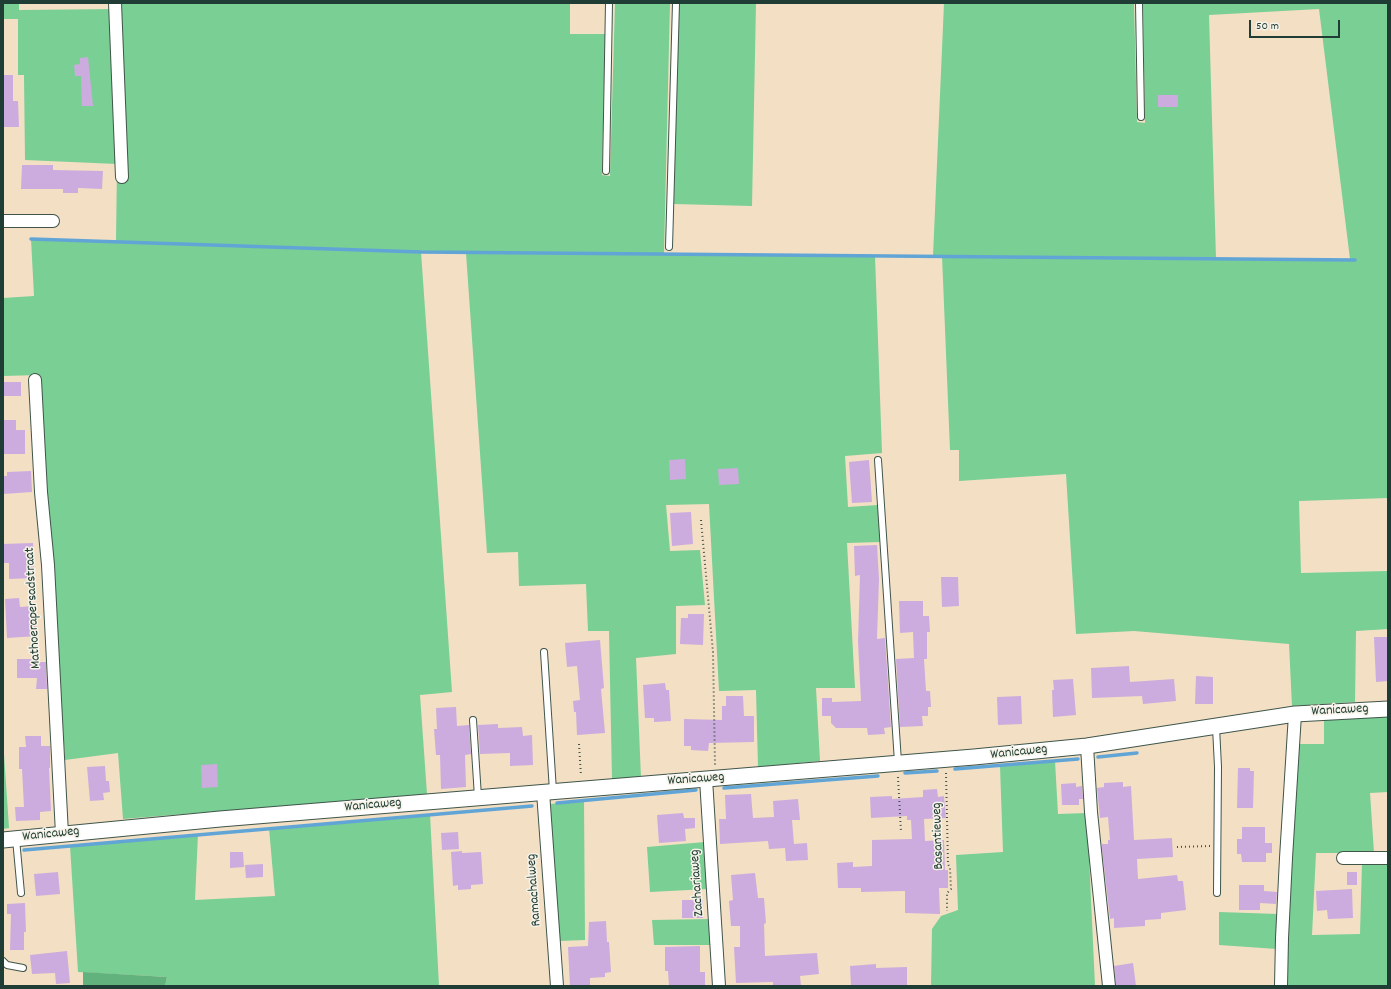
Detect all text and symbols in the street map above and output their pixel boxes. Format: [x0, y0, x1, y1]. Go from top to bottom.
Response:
scale bar [1251, 12, 1342, 38]
text: 50 m [1256, 18, 1279, 35]
street label: Mathoerapersadstraat [22, 547, 46, 669]
street label: Wanicaweg [1311, 701, 1369, 721]
street label: Wanicaweg [990, 742, 1048, 764]
street label: Wanicaweg [667, 770, 725, 790]
street label: Wanicaweg [344, 795, 402, 817]
street label: Basantieweg [929, 802, 949, 870]
street label: Wanicaweg [22, 824, 80, 846]
street label: Zachariaweg [687, 849, 709, 917]
street label: Ramachalweg [524, 853, 546, 927]

